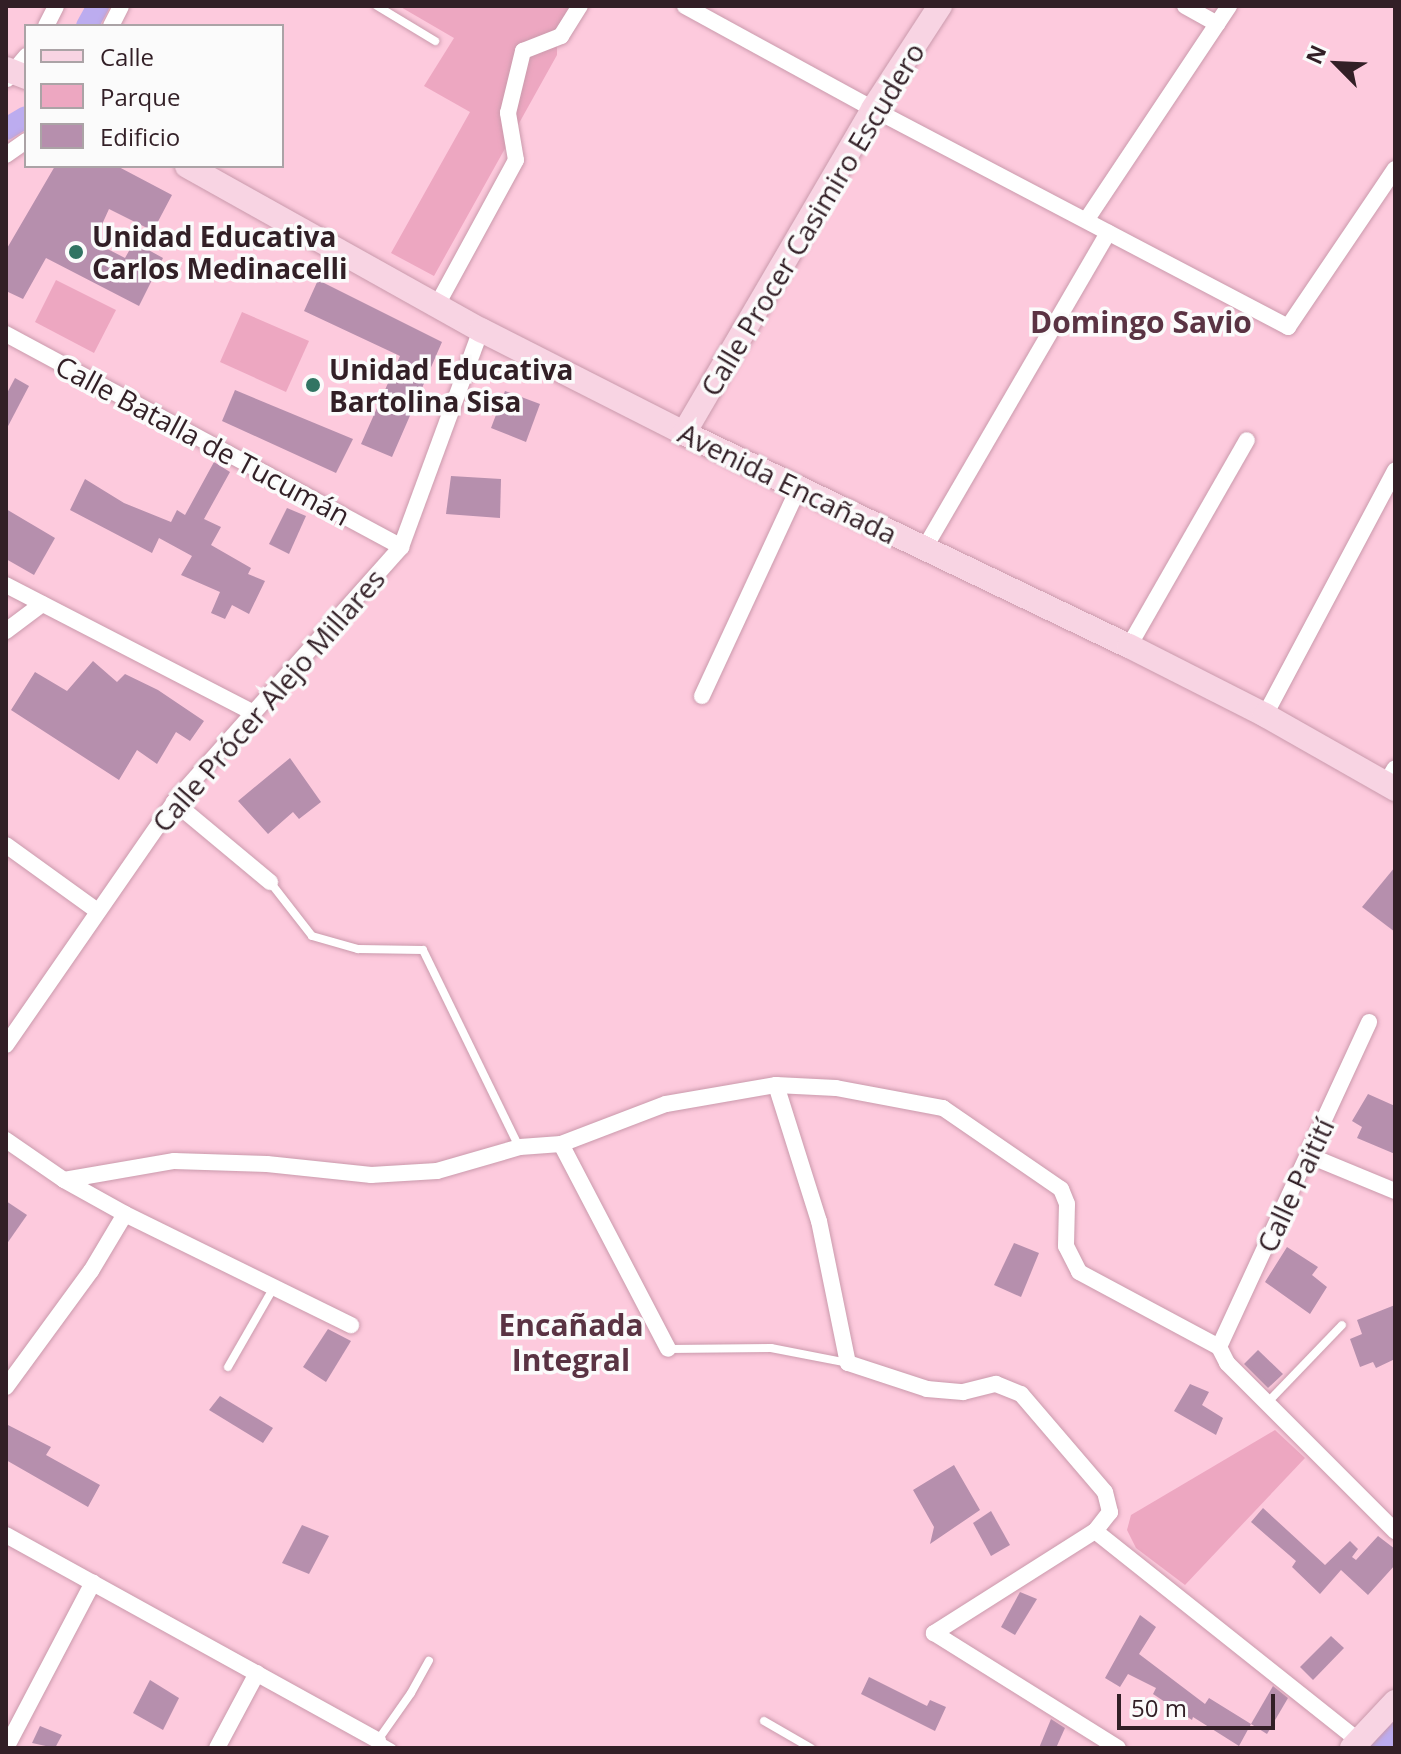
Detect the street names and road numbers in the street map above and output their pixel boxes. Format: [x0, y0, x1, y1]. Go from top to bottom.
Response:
street label: Calle Procer Casimiro Escudero [693, 36, 931, 402]
street label: Calle Batalla de Tucumán [50, 348, 356, 532]
street label: Avenida Encañada [673, 416, 903, 550]
street label: Calle Prócer Alejo Millares [145, 562, 391, 838]
street label: Calle Paitití [1249, 1113, 1341, 1257]

